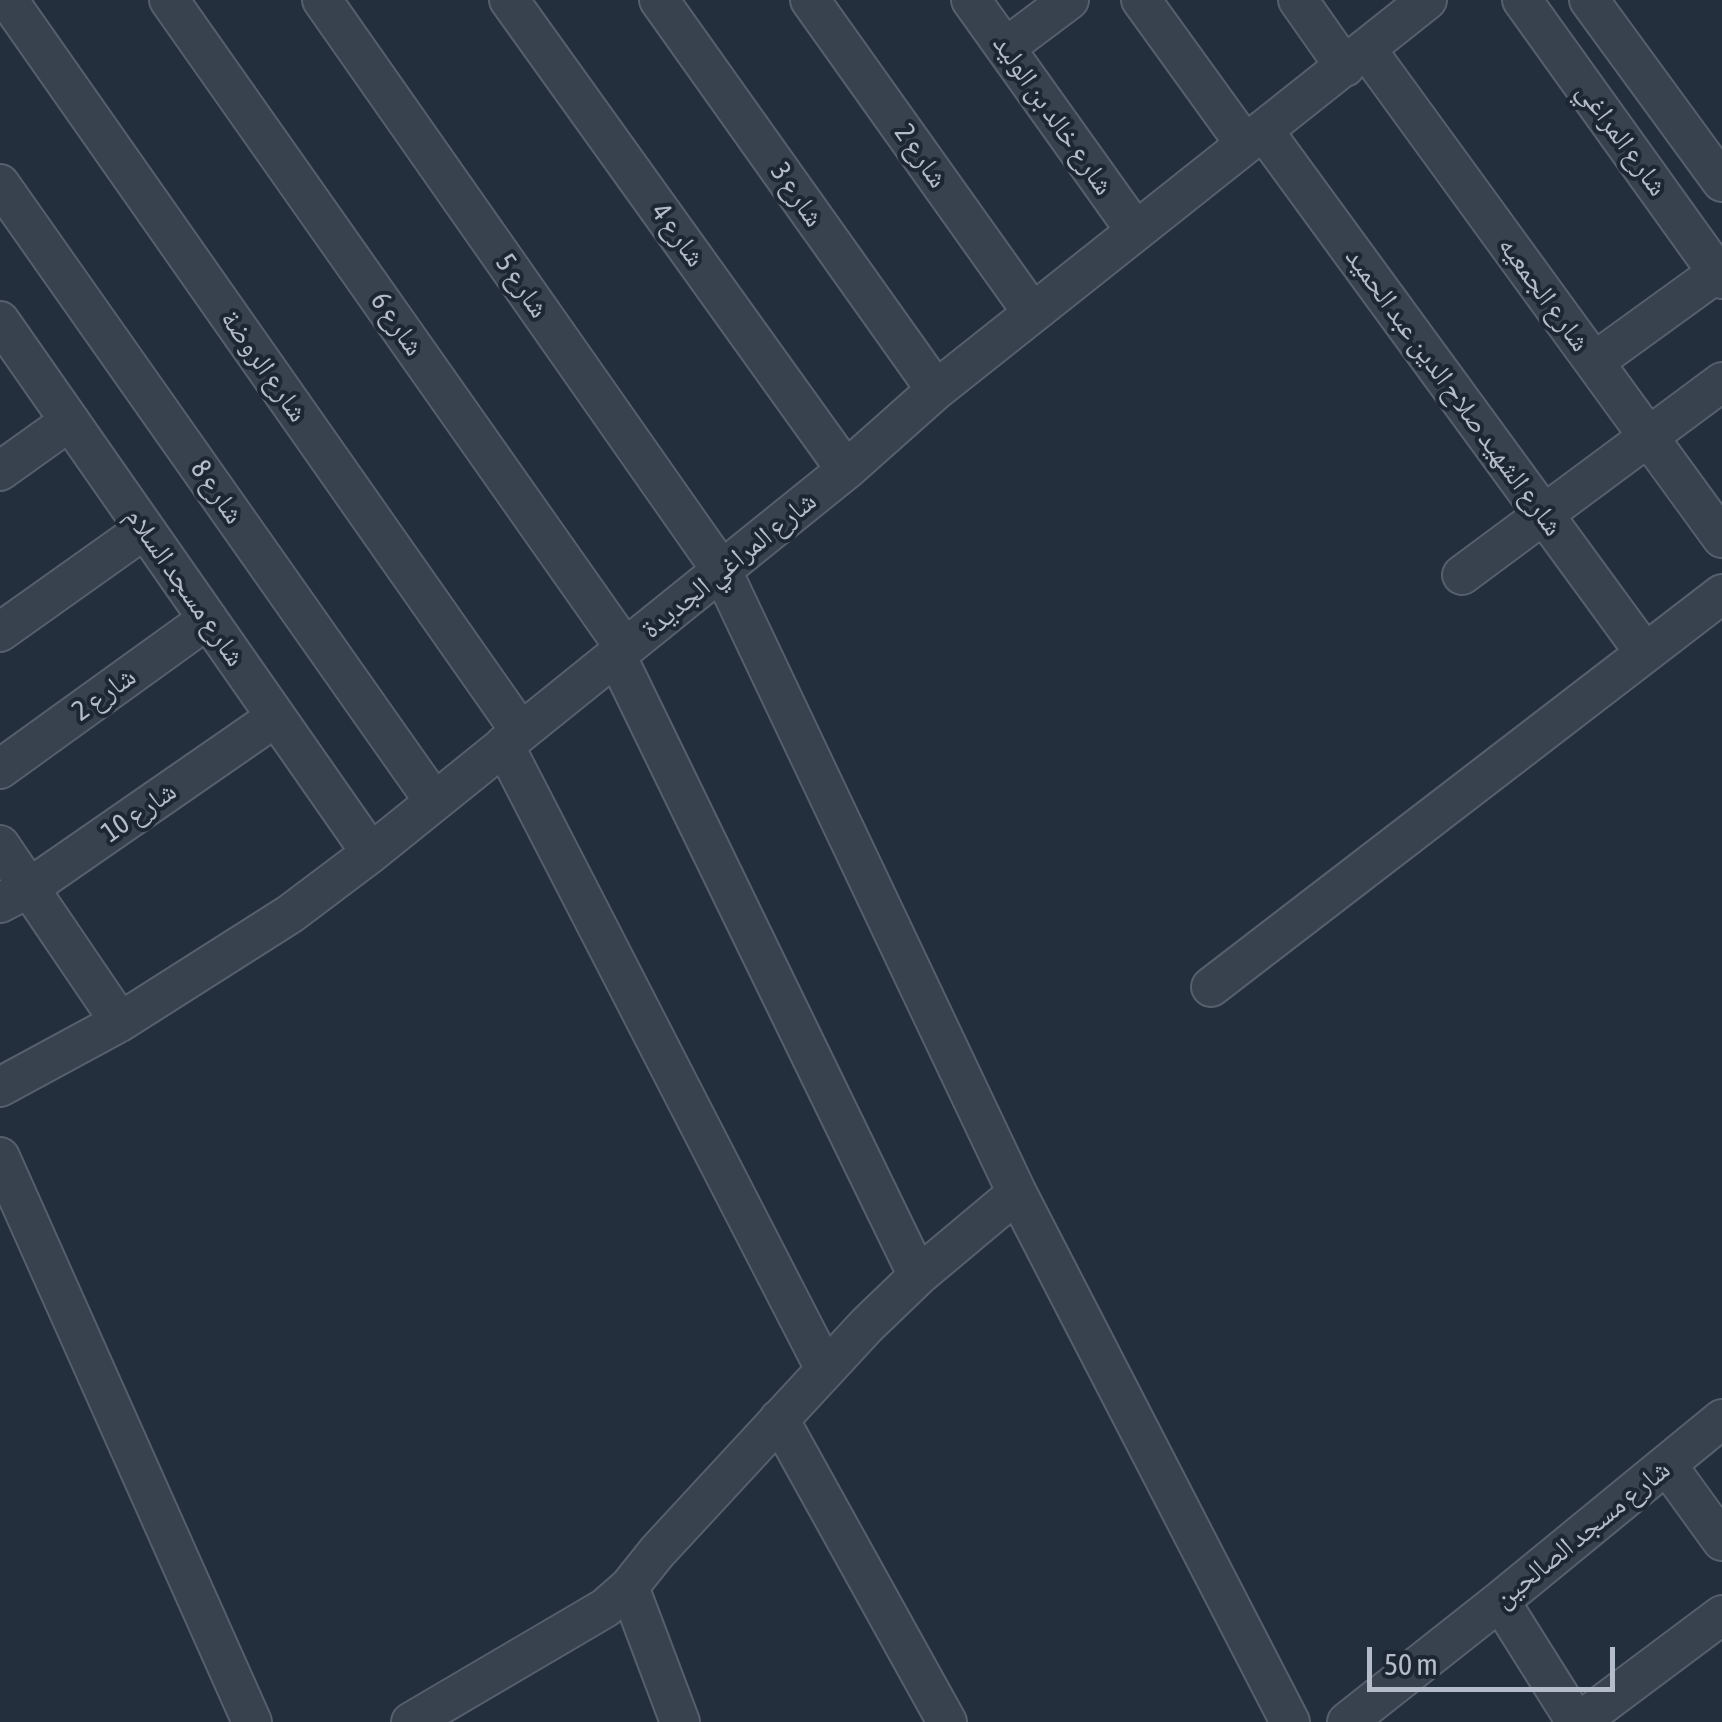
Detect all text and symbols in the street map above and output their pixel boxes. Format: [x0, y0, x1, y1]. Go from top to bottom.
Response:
street label: شارع خالد بن الوليد [985, 28, 1121, 202]
street label: شارع المراغي [1569, 75, 1675, 203]
street label: شارع 2 [887, 118, 955, 194]
street label: شارع 3 [763, 157, 831, 233]
street label: شارع 4 [644, 197, 712, 273]
street label: شارع الجمعيه [1491, 230, 1597, 358]
street label: شارع الشهيد صلاح الدين عبد الحميد [1338, 241, 1570, 543]
street label: شارع 5 [488, 248, 556, 324]
street label: شارع 6 [363, 286, 431, 362]
street label: شارع الروضة [213, 304, 315, 428]
street label: شارع 8 [183, 454, 251, 530]
street label: شارع المراغي الجديدة [635, 484, 823, 646]
street label: شارع مسجد السلام [118, 501, 252, 673]
street label: شارع 2 [66, 660, 142, 728]
street label: شارع 10 [95, 774, 183, 850]
street label: شارع مسجد الصالحين [1487, 1453, 1677, 1615]
scale bar [1372, 1627, 1620, 1689]
text: 50 m [1384, 1647, 1438, 1681]

